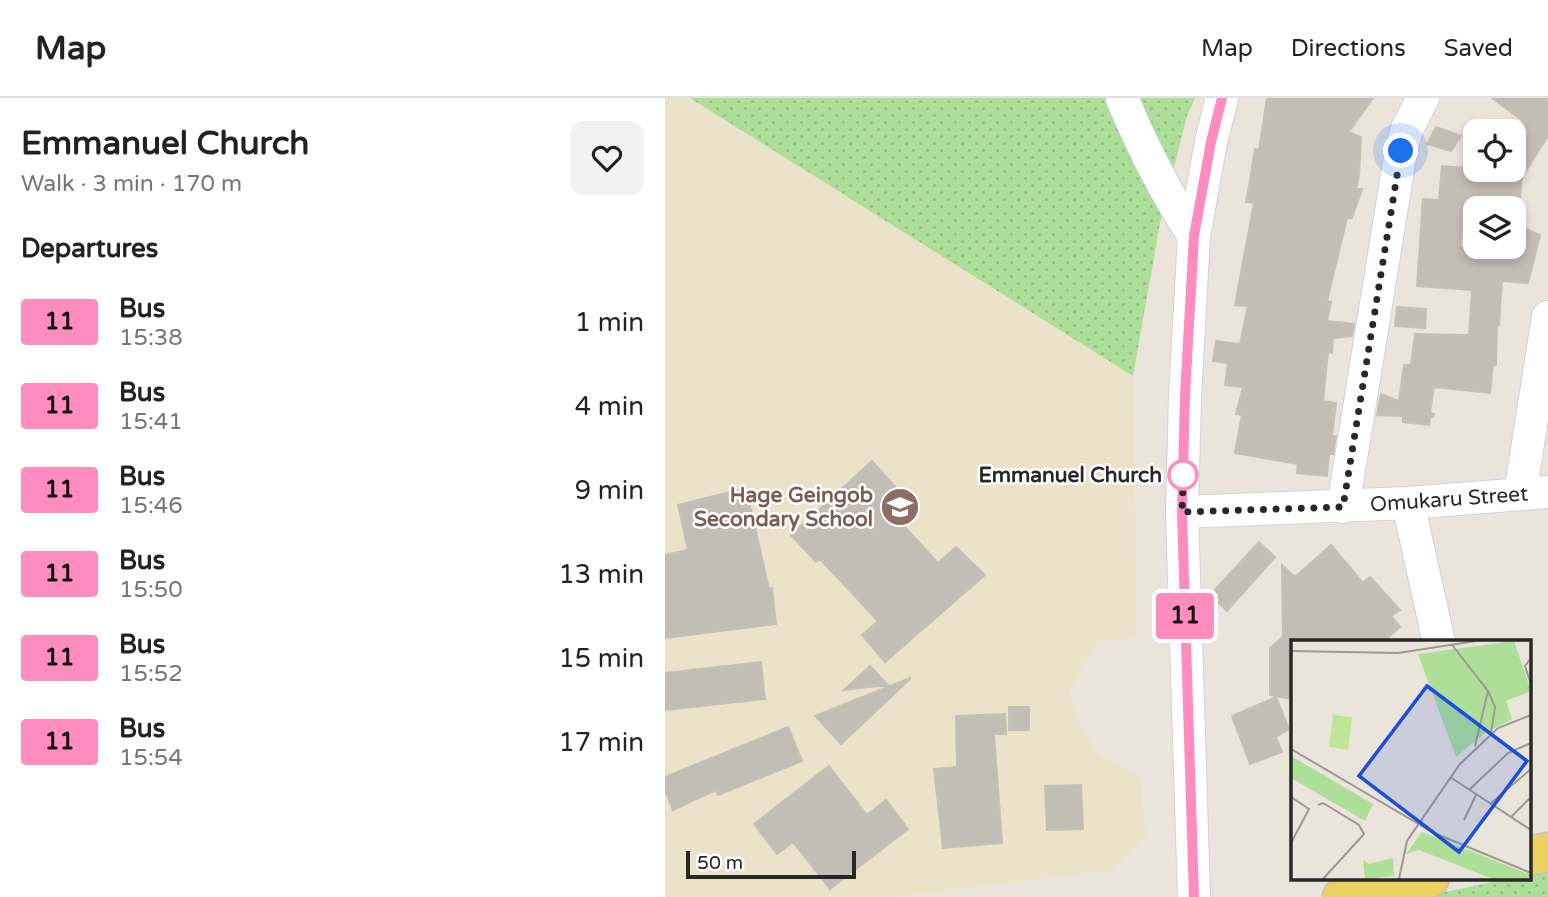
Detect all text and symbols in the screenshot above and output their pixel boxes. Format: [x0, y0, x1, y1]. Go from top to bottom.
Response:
text: Map [35, 29, 106, 68]
text: Map [1201, 34, 1253, 63]
text: Directions [1291, 34, 1406, 63]
text: Saved [1444, 34, 1513, 63]
map controls [1463, 119, 1526, 259]
button: locate [1463, 119, 1526, 182]
button: heart [570, 121, 644, 195]
text: Emmanuel Church [21, 124, 309, 163]
your location [1383, 133, 1418, 168]
text: Walk · 3 min · 170 m [21, 170, 242, 198]
button: layers [1463, 196, 1526, 259]
text: Departures [21, 233, 158, 264]
text: Bus [119, 293, 165, 324]
text: 11 [44, 307, 75, 336]
text: 1 min [575, 307, 644, 338]
text: 15:38 [119, 324, 183, 352]
text: Bus [119, 377, 165, 408]
text: 11 [44, 391, 75, 420]
text: 4 min [575, 391, 644, 422]
text: 15:41 [119, 408, 183, 436]
marker: Emmanuel Church [1168, 460, 1198, 490]
text: Bus [119, 461, 165, 492]
place label: Emmanuel Church [979, 463, 1162, 488]
text: 11 [44, 475, 75, 504]
text: 9 min [575, 475, 644, 506]
street label: Omukaru Street [1369, 482, 1529, 517]
place label: Hage Geingob Secondary School [694, 483, 873, 532]
school or university icon: Hage Geingob Secondary School [879, 486, 921, 528]
text: 15:46 [119, 492, 183, 520]
text: Bus [119, 545, 165, 576]
text: 11 [44, 559, 75, 588]
text: 13 min [558, 559, 644, 590]
text: 15:50 [119, 576, 183, 604]
line badge: 11 [1154, 593, 1217, 639]
text: 11 [1170, 601, 1200, 630]
text: Bus [119, 629, 165, 660]
inset map [1291, 640, 1531, 880]
text: 11 [44, 643, 75, 672]
text: 15 min [558, 643, 644, 674]
text: 15:52 [119, 660, 183, 688]
text: Bus [119, 713, 165, 744]
text: 11 [44, 727, 75, 756]
text: 17 min [558, 727, 644, 758]
text: 15:54 [119, 744, 183, 772]
scale bar [686, 848, 856, 880]
text: 50 m [697, 852, 743, 874]

